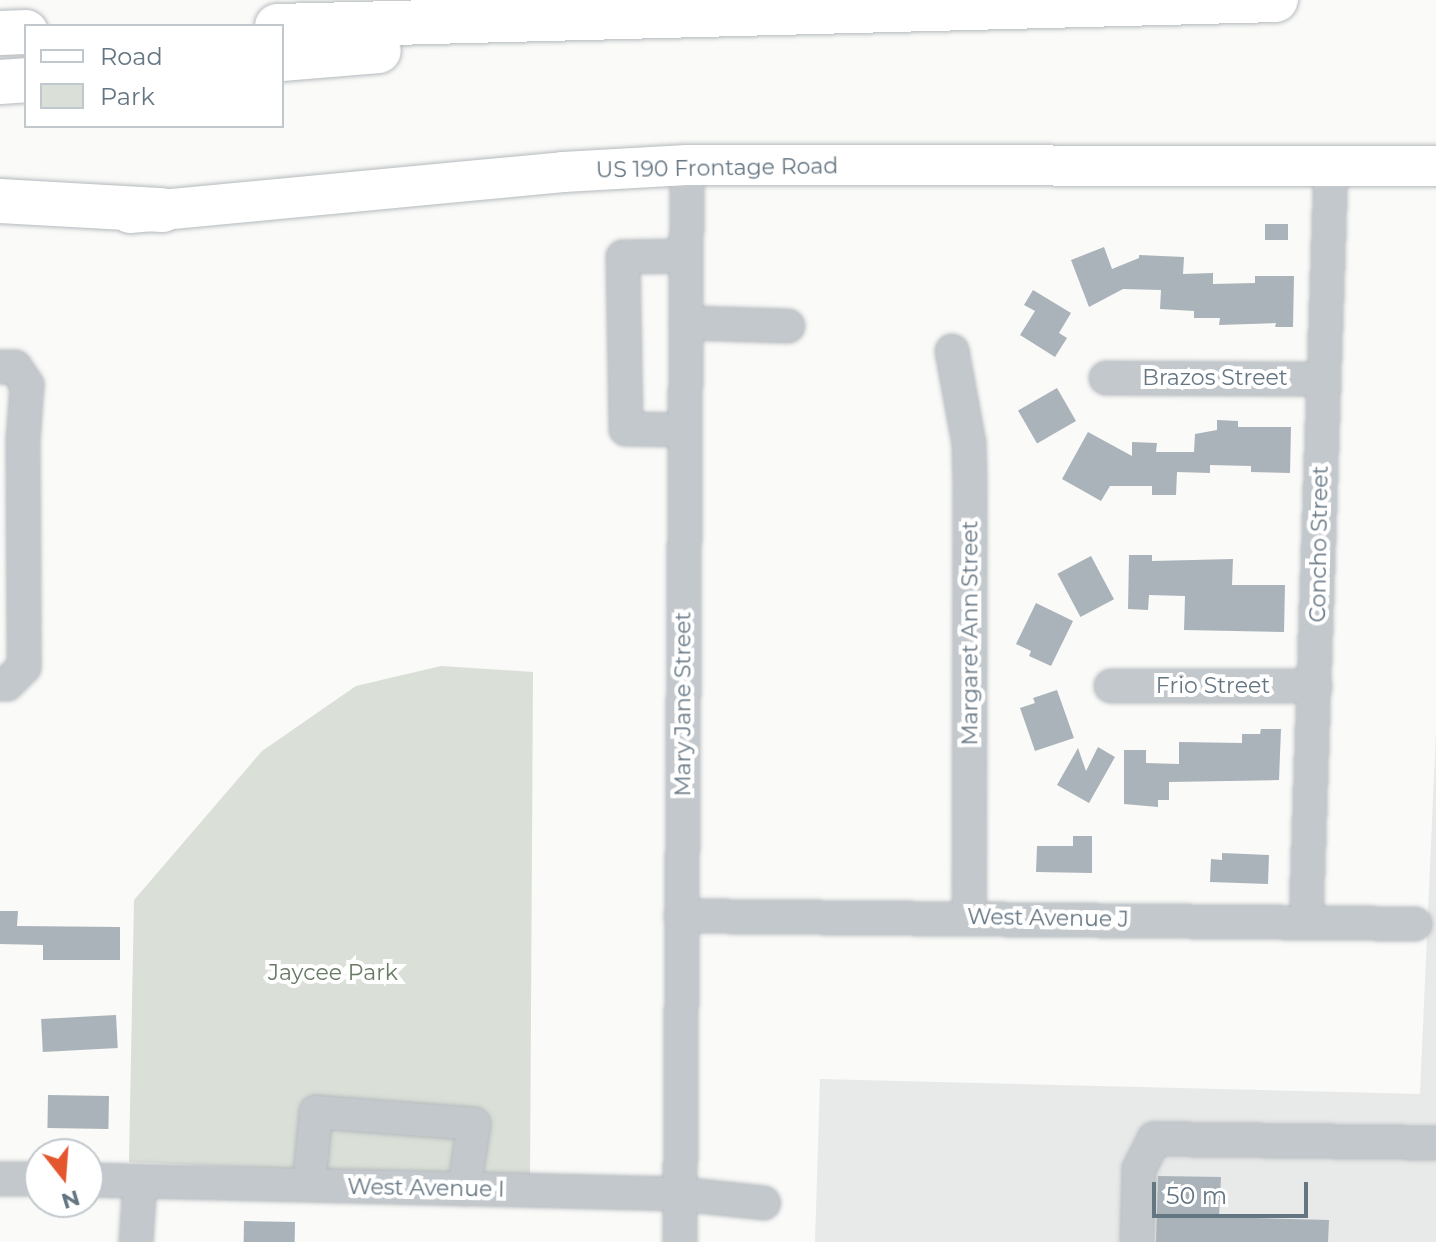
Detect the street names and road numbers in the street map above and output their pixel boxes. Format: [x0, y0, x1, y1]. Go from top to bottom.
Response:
street label: US 190 Frontage Road [596, 153, 838, 183]
street label: Brazos Street [1142, 365, 1288, 391]
street label: Concho Street [1304, 465, 1334, 623]
street label: Margaret Ann Street [957, 521, 983, 745]
street label: Mary Jane Street [670, 612, 696, 796]
street label: Frio Street [1156, 673, 1270, 699]
street label: West Avenue J [967, 903, 1129, 933]
street label: West Avenue I [347, 1173, 505, 1203]

